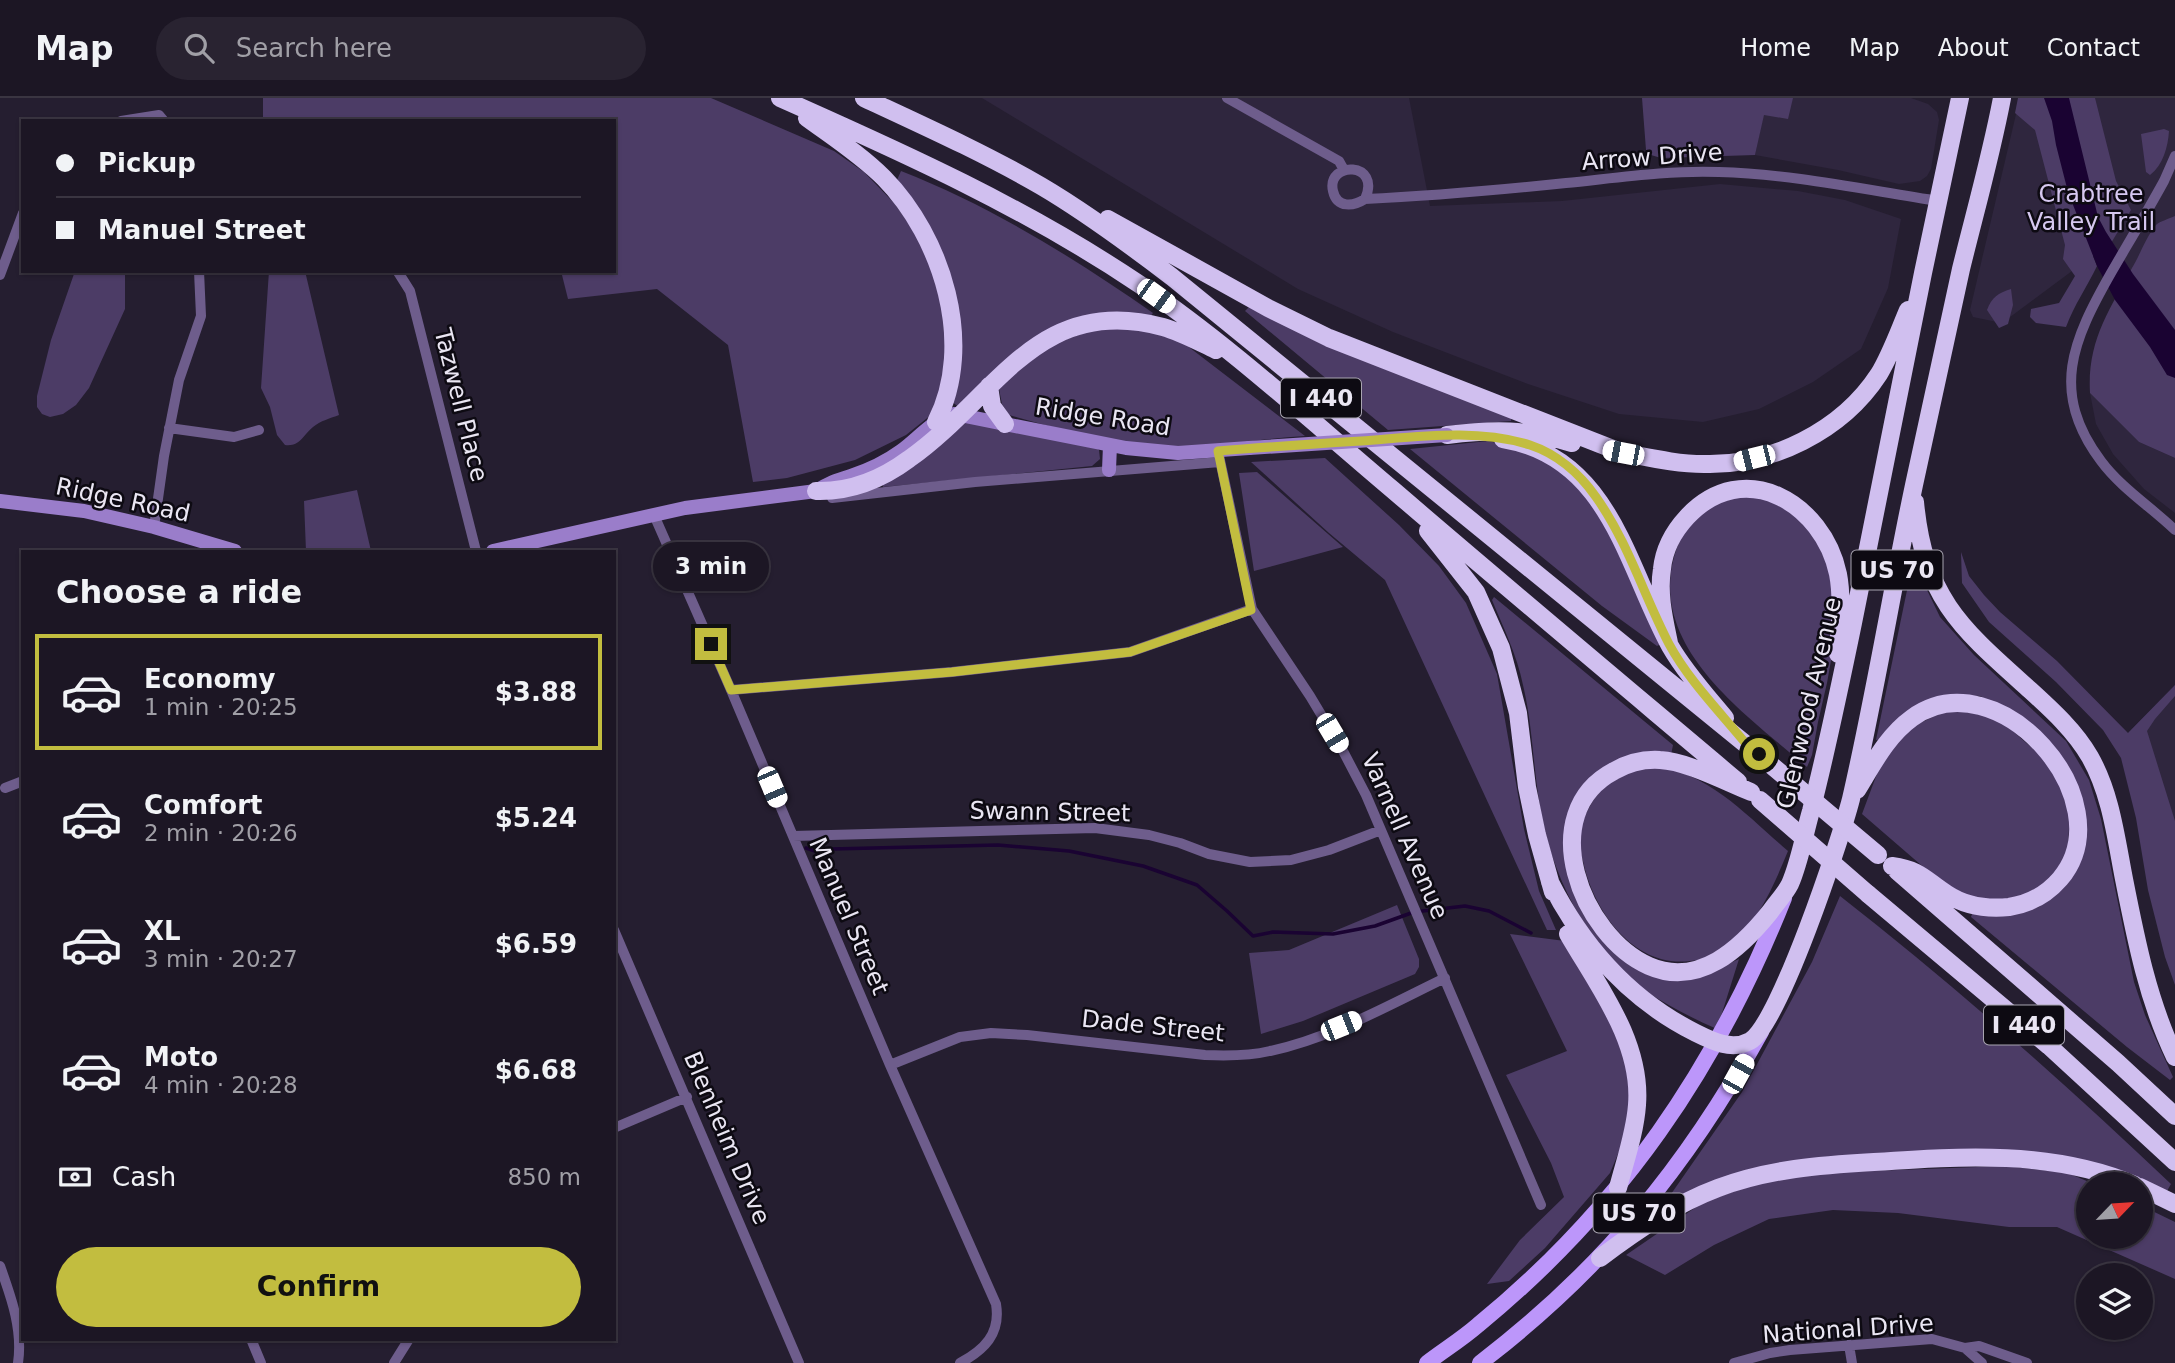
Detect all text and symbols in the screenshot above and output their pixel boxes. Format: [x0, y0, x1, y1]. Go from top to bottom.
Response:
search box [156, 17, 646, 80]
text: Map [35, 29, 114, 68]
icon: search [180, 29, 218, 67]
text: Search here [236, 33, 392, 63]
text: Home [1740, 34, 1811, 62]
text: Map [1849, 34, 1900, 62]
text: About [1938, 34, 2009, 62]
text: Contact [2047, 34, 2140, 62]
street label: Arrow Drive [1581, 138, 1723, 176]
text: Pickup [98, 148, 196, 178]
park label: Crabtree Valley Trail [2027, 180, 2155, 236]
text: Manuel Street [98, 215, 306, 245]
car [1133, 275, 1180, 317]
street label: Tazwell Place [428, 324, 494, 485]
road number: I 440 [1281, 378, 1361, 418]
street label: Ridge Road [1033, 393, 1173, 441]
car [1601, 439, 1646, 467]
car [1732, 443, 1777, 473]
street label: Ridge Road [53, 472, 193, 528]
callout: 3 min [653, 542, 769, 592]
road number: US 70 [1852, 550, 1942, 590]
text: 3 min [675, 553, 747, 579]
text: Choose a ride [56, 573, 302, 611]
street label: Glenwood Avenue [1771, 594, 1847, 812]
route end [695, 628, 727, 660]
icon: car [60, 661, 123, 724]
text: Economy [144, 664, 275, 694]
text: $3.88 [495, 677, 577, 707]
text: 1 min · 20:25 [144, 694, 298, 720]
car [1313, 710, 1352, 756]
route start [1743, 738, 1775, 770]
street label: Varnell Avenue [1356, 749, 1454, 923]
car [755, 764, 790, 810]
icon: car [60, 787, 123, 850]
text: Comfort [144, 790, 262, 820]
street label: Swann Street [969, 797, 1131, 827]
text: $5.24 [495, 803, 577, 833]
text: 2 min · 20:26 [144, 820, 298, 846]
street label: Manuel Street [803, 833, 895, 999]
icon: car [60, 913, 123, 976]
text: XL [144, 916, 181, 946]
text: $6.59 [495, 929, 577, 959]
text: 3 min · 20:27 [144, 946, 298, 972]
street label: Dade Street [1080, 1005, 1226, 1047]
road number: I 440 [1984, 1006, 2064, 1044]
car [1318, 1008, 1365, 1044]
icon: car [60, 1039, 123, 1102]
text: Moto [144, 1042, 218, 1072]
street label: Blenheim Drive [678, 1047, 776, 1229]
car [1719, 1051, 1758, 1097]
text: $6.68 [495, 1055, 577, 1085]
text: 4 min · 20:28 [144, 1072, 298, 1098]
icon: cash [56, 1158, 94, 1196]
text: Cash [112, 1162, 176, 1192]
text: 850 m [507, 1164, 581, 1190]
north arrow [2076, 1172, 2152, 1250]
map controls [2076, 1172, 2153, 1340]
road number: US 70 [1594, 1194, 1684, 1232]
button: Confirm [56, 1247, 581, 1327]
button: layers [2076, 1263, 2153, 1340]
street label: National Drive [1761, 1309, 1935, 1349]

